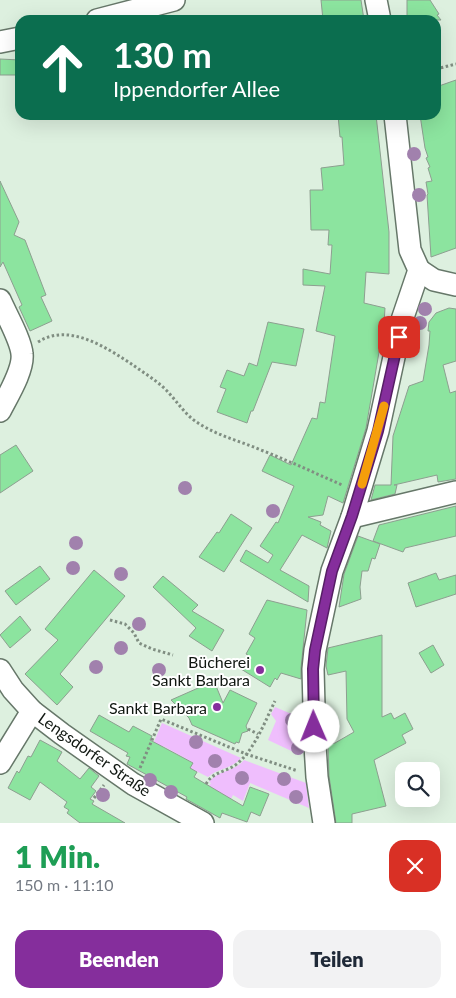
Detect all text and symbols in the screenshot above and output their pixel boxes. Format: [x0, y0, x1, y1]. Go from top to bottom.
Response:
text: 130 m [113, 33, 212, 75]
icon: ahead [30, 35, 95, 100]
text: Ippendorfer Allee [113, 75, 280, 102]
pin [378, 316, 420, 358]
icon: arrive [385, 323, 413, 351]
place label: Bücherei Sankt Barbara [152, 652, 250, 689]
marker: Bücherei Sankt Barbara [254, 664, 266, 676]
place label: Sankt Barbara [109, 698, 207, 717]
position arrow [287, 700, 339, 752]
marker: Sankt Barbara [211, 701, 223, 713]
street label: Lengsdorfer Straße [35, 708, 155, 800]
map controls [395, 762, 440, 807]
button: search [395, 762, 440, 807]
text: 1 Min. [15, 838, 100, 874]
button: close [389, 840, 441, 892]
text: 150 m · 11:10 [15, 875, 114, 894]
button: Beenden [15, 930, 223, 988]
button: Teilen [233, 930, 441, 988]

